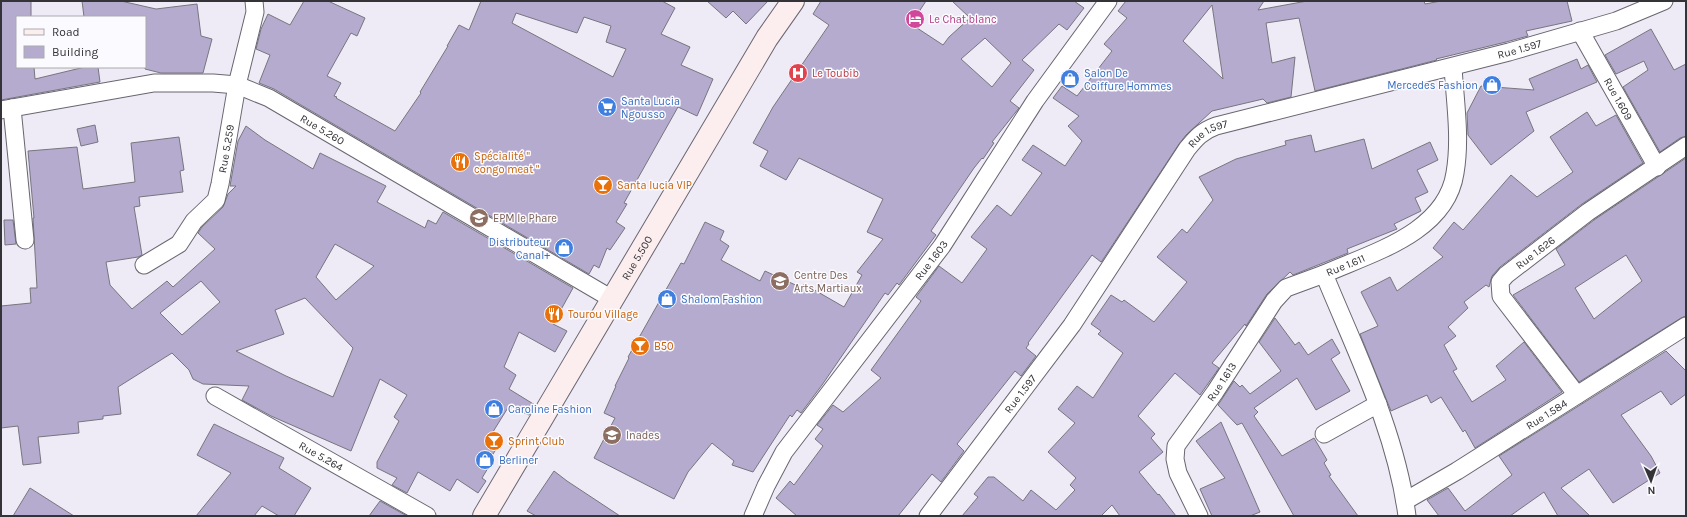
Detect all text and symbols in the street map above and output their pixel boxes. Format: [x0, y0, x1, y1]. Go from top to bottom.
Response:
hotel icon: Le Chat blanc [904, 8, 926, 30]
place label: Le Chat blanc [929, 13, 997, 26]
legend [16, 16, 146, 68]
text: Road [52, 25, 80, 39]
street label: Rue 1.597 [1496, 37, 1543, 62]
text: Building [52, 45, 99, 59]
hospital icon: Le Toubib [787, 62, 809, 84]
place label: Le Toubib [812, 67, 859, 80]
place label: Salon De Coiffure Hommes [1084, 67, 1172, 93]
shop icon: Salon De Coiffure Hommes [1059, 68, 1081, 90]
shop icon: Mercedes Fashion [1481, 74, 1503, 96]
street label: Rue 1.609 [1601, 76, 1635, 123]
place label: Mercedes Fashion [1387, 79, 1478, 92]
place label: Santa Lucia Ngousso [621, 95, 680, 121]
supermarket icon: Santa Lucia Ngousso [596, 96, 618, 118]
street label: Rue 5.260 [298, 112, 347, 148]
street label: Rue 1.597 [1185, 117, 1229, 150]
street label: Rue 5.259 [216, 124, 237, 174]
place label: Spécialité " congo meat " [474, 150, 540, 176]
restaurant icon: Spécialité " congo meat " [449, 151, 471, 173]
bar icon: Santa lucia VIP [592, 174, 614, 196]
place label: Santa lucia VIP [617, 179, 692, 192]
school or university icon: EPM le Phare [468, 207, 490, 229]
place label: EPM le Phare [493, 212, 557, 225]
street label: Rue 5.500 [619, 234, 655, 283]
street label: Rue 1.626 [1513, 234, 1558, 272]
place label: Distributeur Canal+ [489, 236, 550, 262]
shop icon: Distributeur Canal+ [553, 237, 575, 259]
street label: Rue 1.603 [912, 238, 951, 283]
street label: Rue 1.611 [1324, 252, 1367, 279]
place label: Centre Des Arts Martiaux [794, 269, 862, 295]
school or university icon: Centre Des Arts Martiaux [769, 270, 791, 292]
shop icon: Shalom Fashion [656, 288, 678, 310]
place label: Shalom Fashion [681, 293, 762, 306]
restaurant icon: Tourou Village [543, 303, 565, 325]
place label: Tourou Village [568, 308, 638, 321]
bar icon: B50 [629, 335, 651, 357]
place label: B50 [654, 340, 674, 353]
street label: Rue 1.613 [1204, 360, 1239, 404]
street label: Rue 1.597 [1002, 372, 1039, 416]
street label: Rue 1.584 [1524, 397, 1570, 433]
shop icon: Caroline Fashion [483, 398, 505, 420]
place label: Caroline Fashion [508, 403, 592, 416]
school or university icon: Inades [601, 424, 623, 446]
place label: Inades [626, 429, 660, 442]
bar icon: Sprint Club [483, 430, 505, 452]
place label: Sprint Club [508, 435, 565, 448]
street label: Rue 5.264 [297, 439, 345, 474]
shop icon: Berliner [474, 449, 496, 471]
place label: Berliner [499, 454, 538, 467]
north arrow [1631, 461, 1671, 501]
text: N [1647, 484, 1656, 497]

